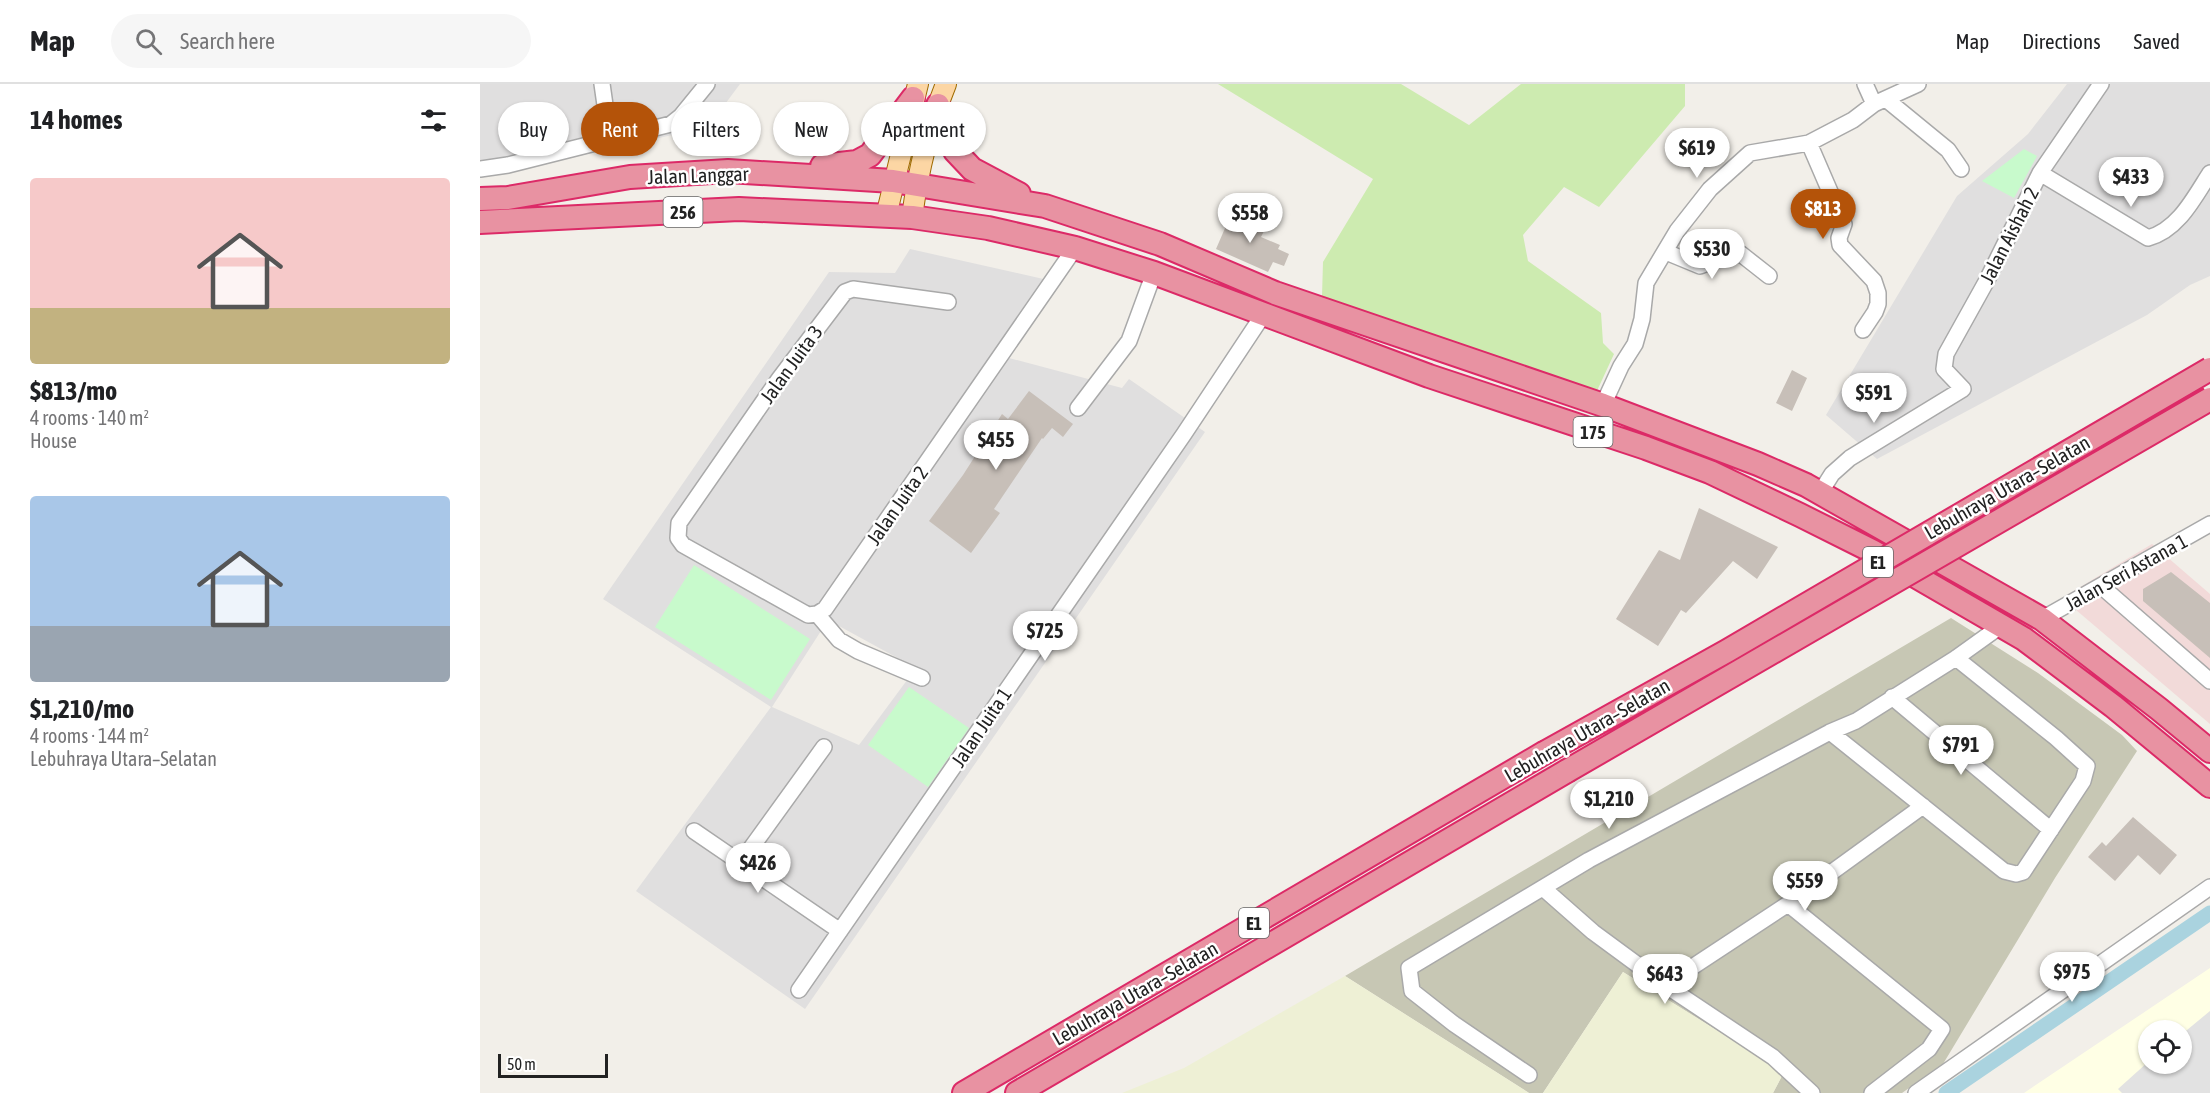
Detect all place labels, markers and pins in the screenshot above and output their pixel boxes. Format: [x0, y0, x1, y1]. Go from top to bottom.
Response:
pin: $619 [1661, 128, 1733, 179]
pin: $433 [2095, 157, 2167, 208]
pin: $813 [1787, 189, 1859, 240]
pin: $558 [1214, 193, 1286, 244]
pin: $530 [1676, 229, 1748, 280]
pin: $591 [1838, 373, 1910, 424]
pin: $455 [960, 420, 1032, 471]
pin: $725 [1009, 611, 1081, 662]
pin: $791 [1925, 725, 1997, 776]
pin: $1,210 [1560, 779, 1658, 830]
pin: $426 [722, 843, 794, 894]
pin: $559 [1769, 861, 1841, 912]
pin: $975 [2036, 952, 2108, 1003]
pin: $643 [1629, 954, 1701, 1005]

